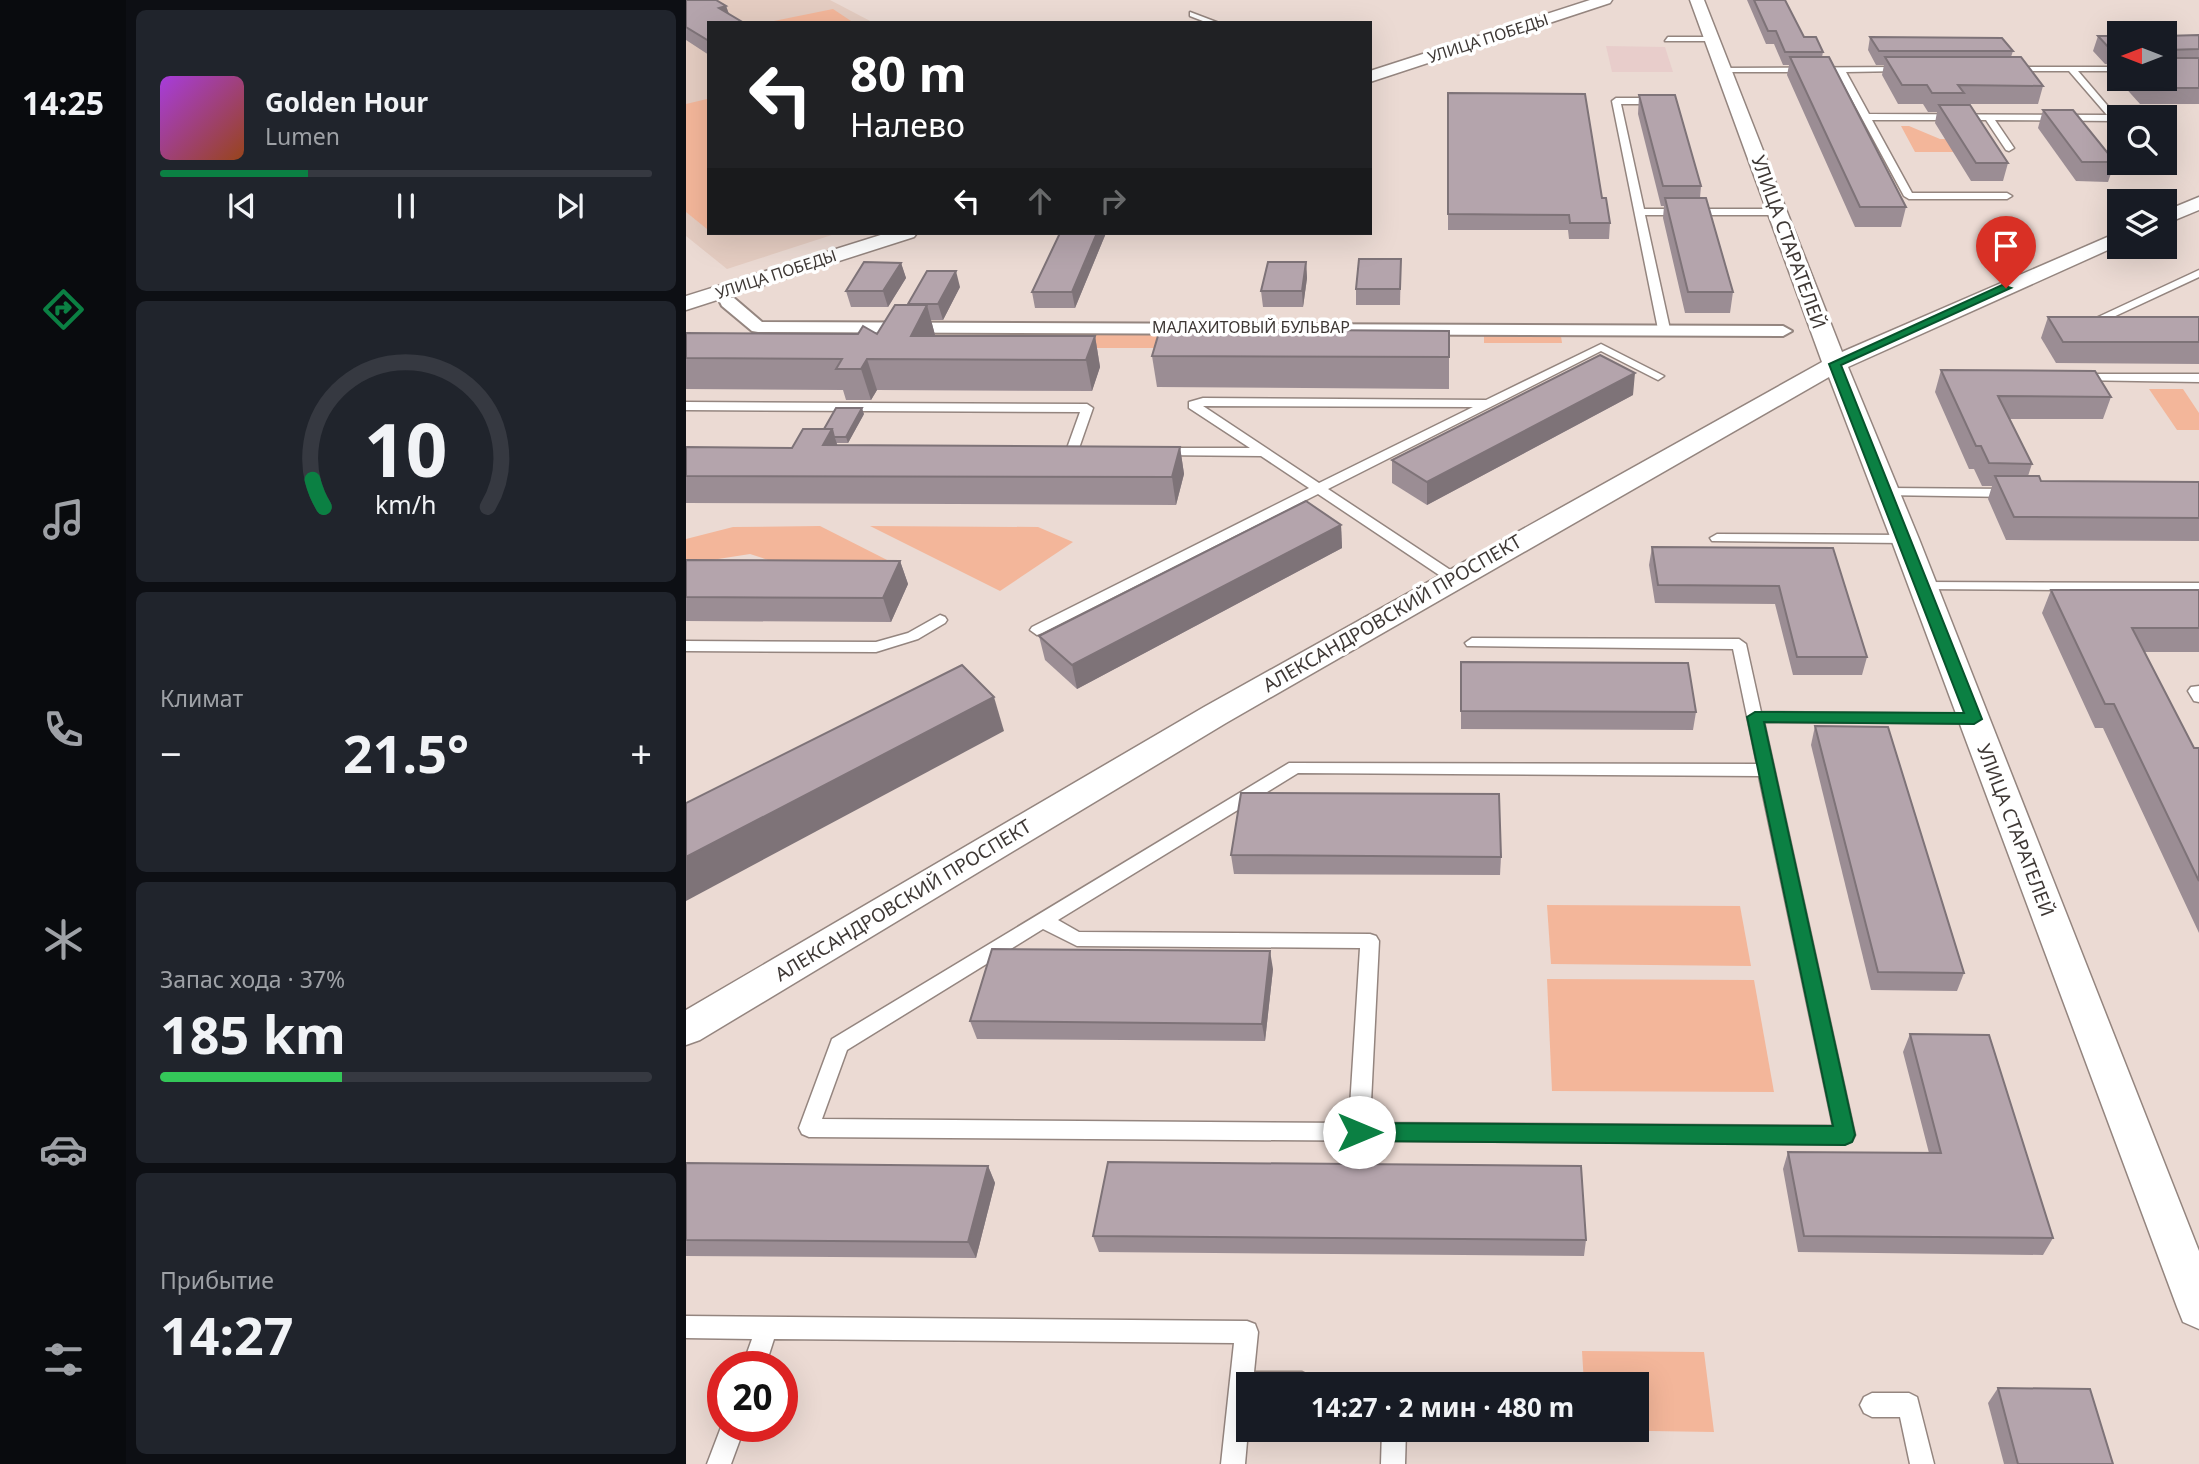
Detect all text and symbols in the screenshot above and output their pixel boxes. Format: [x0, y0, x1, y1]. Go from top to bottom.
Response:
street label: УЛИЦА ПОБЕДЫ [1425, 8, 1551, 68]
north arrow [2107, 21, 2177, 91]
map controls [2107, 21, 2177, 259]
text: 80 m [850, 40, 967, 106]
icon: left [735, 49, 826, 140]
text: 14:25 [22, 81, 104, 124]
text: Golden Hour [265, 84, 428, 120]
text: Налево [850, 103, 965, 146]
button: search [2107, 105, 2177, 175]
text: Lumen [265, 120, 340, 152]
street label: УЛИЦА СТАРАТЕЛЕЙ [1746, 152, 1832, 332]
icon: left [948, 182, 986, 220]
icon: ahead [1021, 182, 1059, 220]
icon: right [1094, 182, 1132, 220]
icon: previous [223, 187, 261, 225]
icon: pause [387, 187, 425, 225]
icon: next [551, 187, 589, 225]
button: layers [2107, 189, 2177, 259]
pin [1976, 216, 2036, 288]
icon: arrive [1987, 227, 2025, 265]
street label: УЛИЦА ПОБЕДЫ [713, 244, 839, 304]
icon: directions [39, 285, 88, 334]
street label: МАЛАХИТОВЫЙ БУЛЬВАР [1152, 316, 1350, 338]
text: 10 [364, 400, 448, 499]
text: km/h [375, 487, 437, 521]
icon: music [39, 495, 88, 544]
street label: АЛЕКСАНДРОВСКИЙ ПРОСПЕКТ [1258, 528, 1526, 698]
text: Климат [160, 682, 243, 714]
icon: phone [39, 705, 88, 754]
text: 21.5° [343, 717, 469, 788]
text: − [160, 727, 182, 779]
text: + [630, 727, 652, 779]
street label: УЛИЦА СТАРАТЕЛЕЙ [1971, 740, 2061, 920]
street label: АЛЕКСАНДРОВСКИЙ ПРОСПЕКТ [770, 813, 1036, 987]
icon: climate [39, 915, 88, 964]
text: Запас хода · 37% [160, 963, 345, 995]
text: 185 km [160, 998, 346, 1069]
position arrow [1322, 1095, 1396, 1169]
icon: car [39, 1125, 88, 1174]
text: Прибытие [160, 1264, 274, 1296]
text: 14:27 [160, 1299, 294, 1370]
icon: filters [39, 1335, 88, 1384]
speed limit sign: 20 [707, 1351, 798, 1442]
text: 14:27 · 2 мин · 480 m [1311, 1389, 1574, 1425]

